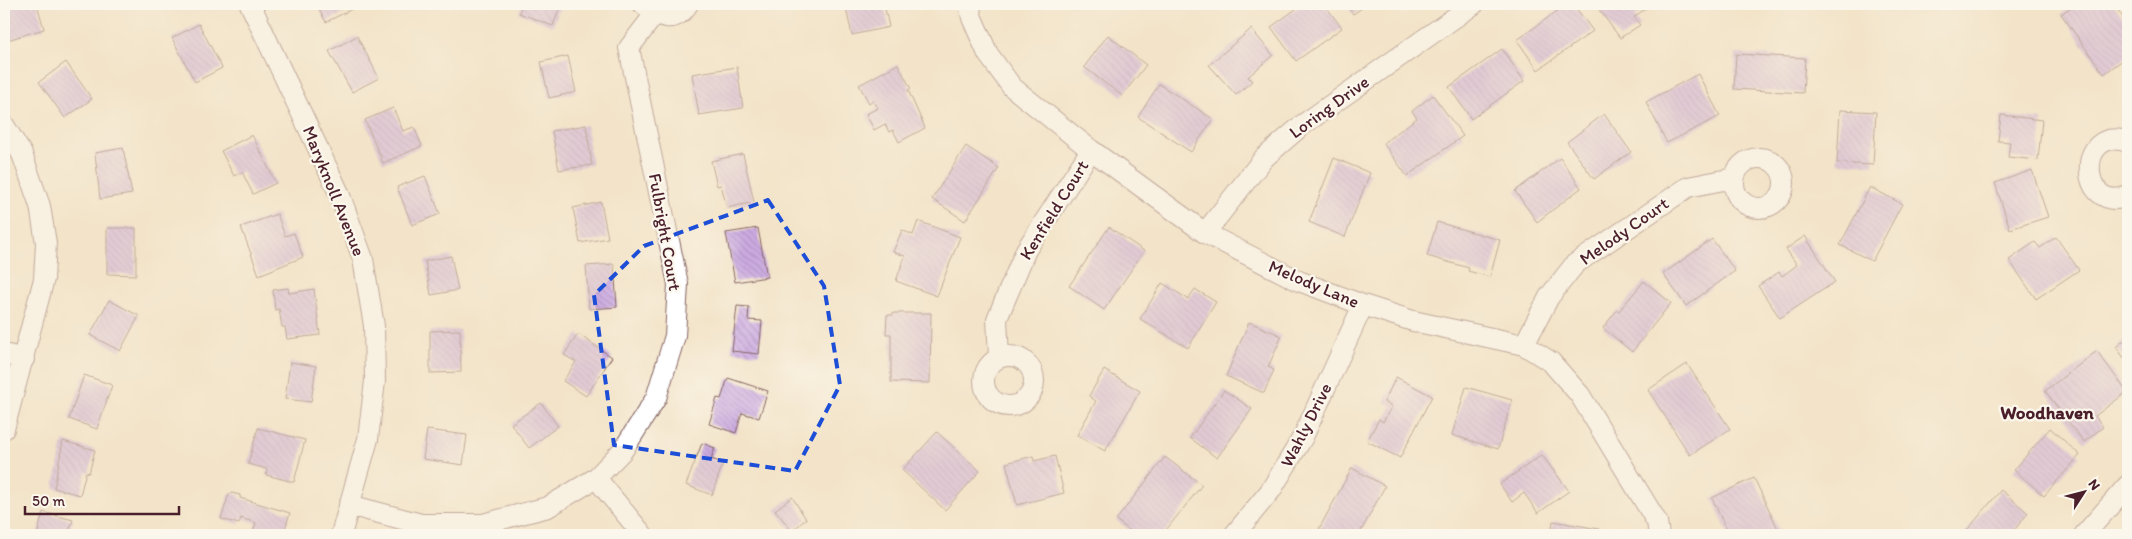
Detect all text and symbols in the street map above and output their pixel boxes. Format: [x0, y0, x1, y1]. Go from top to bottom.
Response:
street label: Loring Drive [1285, 71, 1373, 143]
street label: Maryknoll Avenue [298, 123, 370, 259]
street label: Kenfield Court [1015, 156, 1094, 264]
street label: Fulbright Court [644, 171, 686, 293]
street label: Melody Court [1575, 192, 1673, 270]
street label: Melody Lane [1265, 255, 1363, 313]
street label: Wahly Drive [1275, 379, 1337, 471]
district label: Woodhaven [2000, 401, 2094, 424]
north arrow [2060, 466, 2110, 516]
text: N [2084, 476, 2104, 493]
scale bar [25, 484, 179, 516]
text: 50 m [32, 492, 65, 510]

